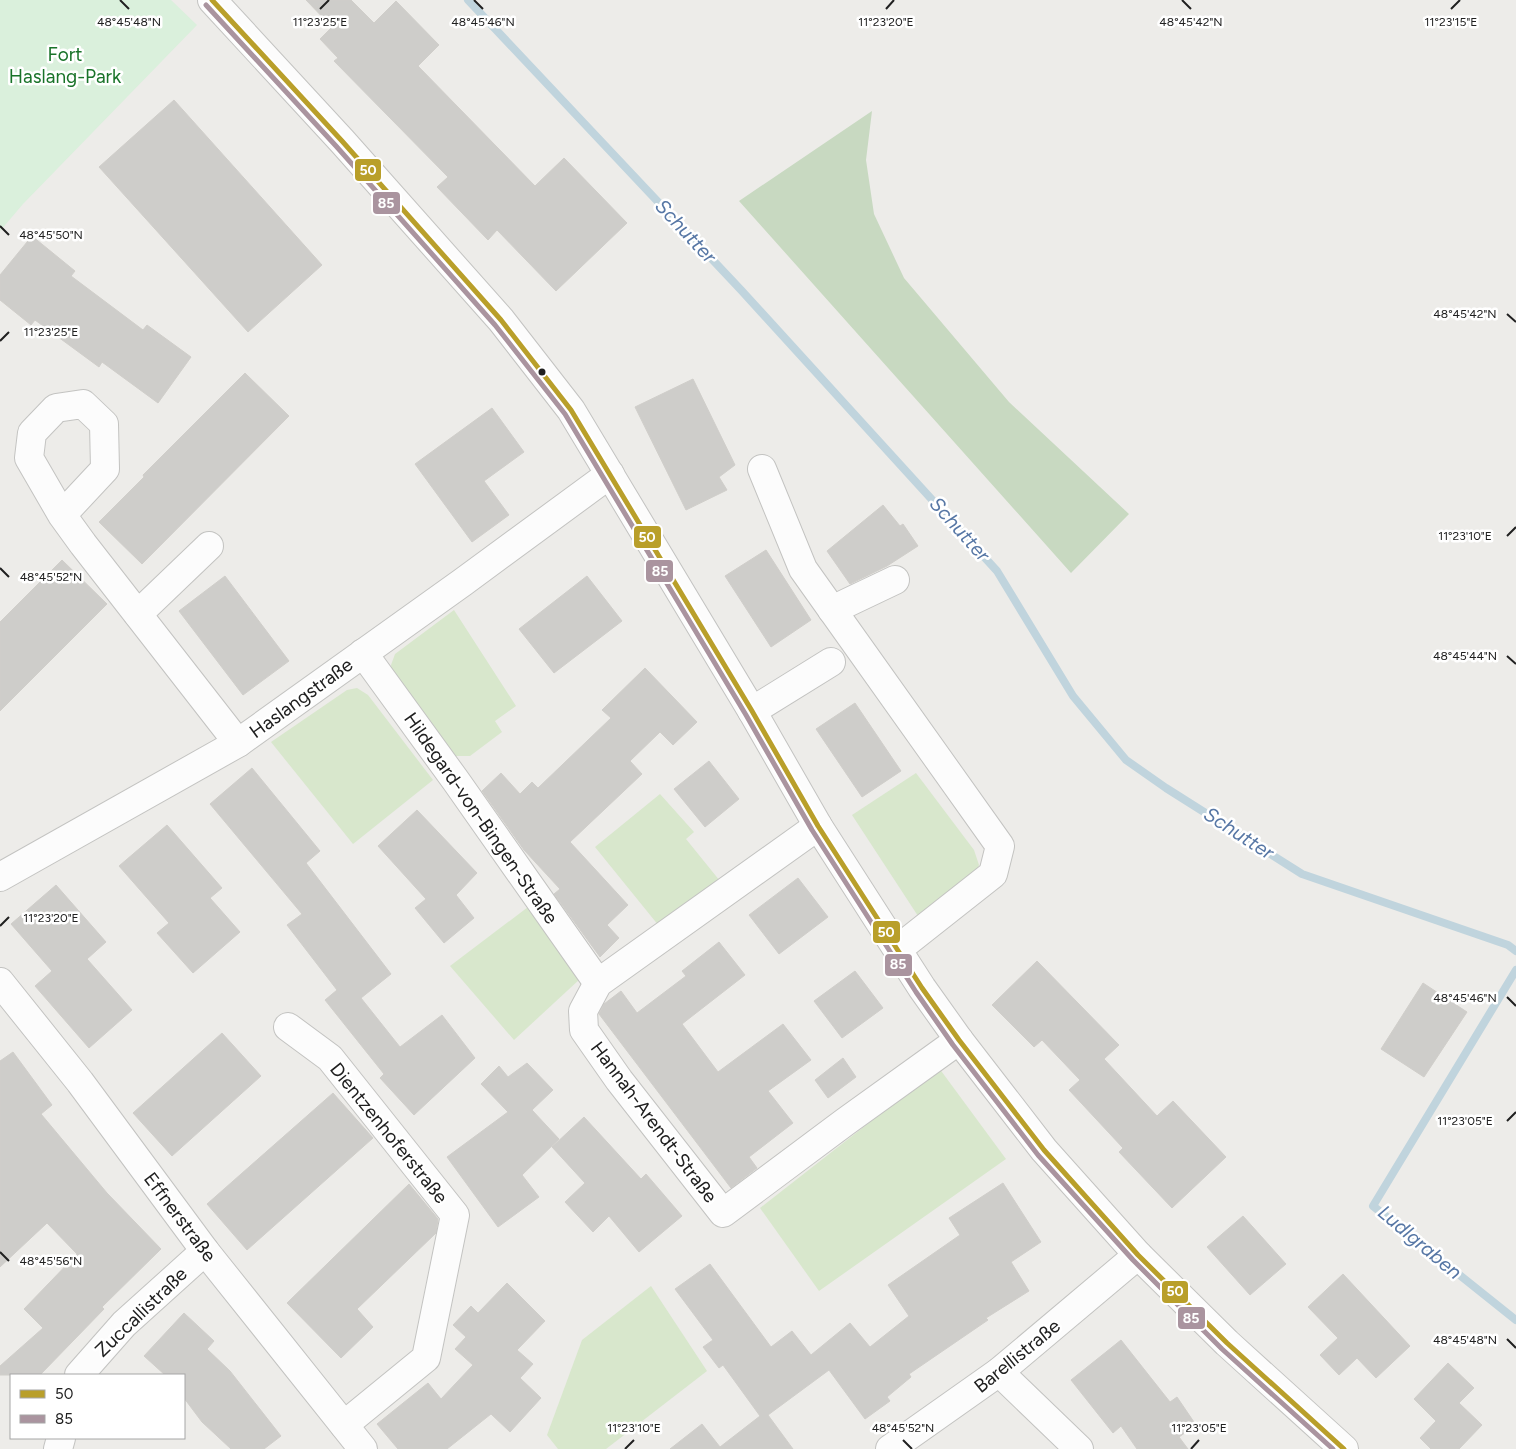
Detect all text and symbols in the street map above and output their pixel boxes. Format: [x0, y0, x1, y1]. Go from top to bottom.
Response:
text: 48°45'48"N [97, 15, 161, 29]
text: 11°23'25"E [293, 15, 347, 29]
text: 48°45'46"N [451, 15, 515, 29]
text: 11°23'20"E [858, 15, 914, 29]
text: 48°45'42"N [1159, 15, 1223, 29]
text: 11°23'15"E [1425, 15, 1477, 29]
park label: Fort Haslang-Park [9, 43, 122, 88]
line badge: 50 [354, 158, 382, 182]
text: 50 [359, 162, 377, 179]
line badge: 85 [372, 191, 401, 215]
water label: Schutter [650, 194, 722, 269]
text: 85 [378, 195, 394, 212]
text: 48°45'50"N [19, 228, 83, 242]
text: 48°45'42"N [1433, 307, 1497, 321]
text: 11°23'25"E [24, 325, 78, 339]
unlabelled marker [537, 367, 547, 377]
water label: Schutter [925, 492, 996, 567]
line badge: 50 [633, 525, 662, 549]
text: 50 [638, 529, 656, 546]
text: 11°23'10"E [1438, 529, 1492, 543]
line badge: 85 [645, 559, 674, 583]
text: 85 [652, 563, 668, 580]
text: 48°45'52"N [20, 570, 82, 584]
text: 48°45'44"N [1433, 649, 1497, 663]
street label: Haslangstraße [245, 653, 357, 743]
street label: Hildegard-von-Bingen-Straße [399, 708, 563, 928]
water label: Schutter [1199, 802, 1280, 865]
text: 11°23'20"E [23, 911, 79, 925]
line badge: 50 [872, 920, 901, 944]
text: 50 [877, 924, 895, 941]
line badge: 85 [884, 953, 913, 977]
text: 85 [890, 956, 906, 973]
text: 48°45'46"N [1433, 991, 1497, 1005]
street label: Hannah-Arendt-Straße [586, 1037, 722, 1207]
street label: Dientzenhoferstraße [325, 1058, 453, 1208]
text: 11°23'05"E [1437, 1114, 1493, 1128]
street label: Effnerstraße [139, 1168, 221, 1266]
water label: Ludlgraben [1373, 1200, 1467, 1284]
text: 48°45'56"N [20, 1254, 82, 1268]
street label: Zuccallistraße [90, 1262, 192, 1362]
line badge: 50 [1161, 1280, 1189, 1304]
text: 50 [1166, 1283, 1184, 1300]
line badge: 85 [1177, 1306, 1206, 1330]
text: 85 [1183, 1310, 1199, 1327]
street label: Barellistraße [969, 1314, 1065, 1398]
text: 48°45'48"N [1433, 1333, 1497, 1347]
legend [10, 1374, 185, 1439]
text: 50 [55, 1385, 73, 1403]
text: 85 [55, 1410, 73, 1428]
text: 11°23'10"E [607, 1421, 661, 1435]
text: 48°45'52"N [872, 1421, 934, 1435]
text: 11°23'05"E [1171, 1421, 1227, 1435]

